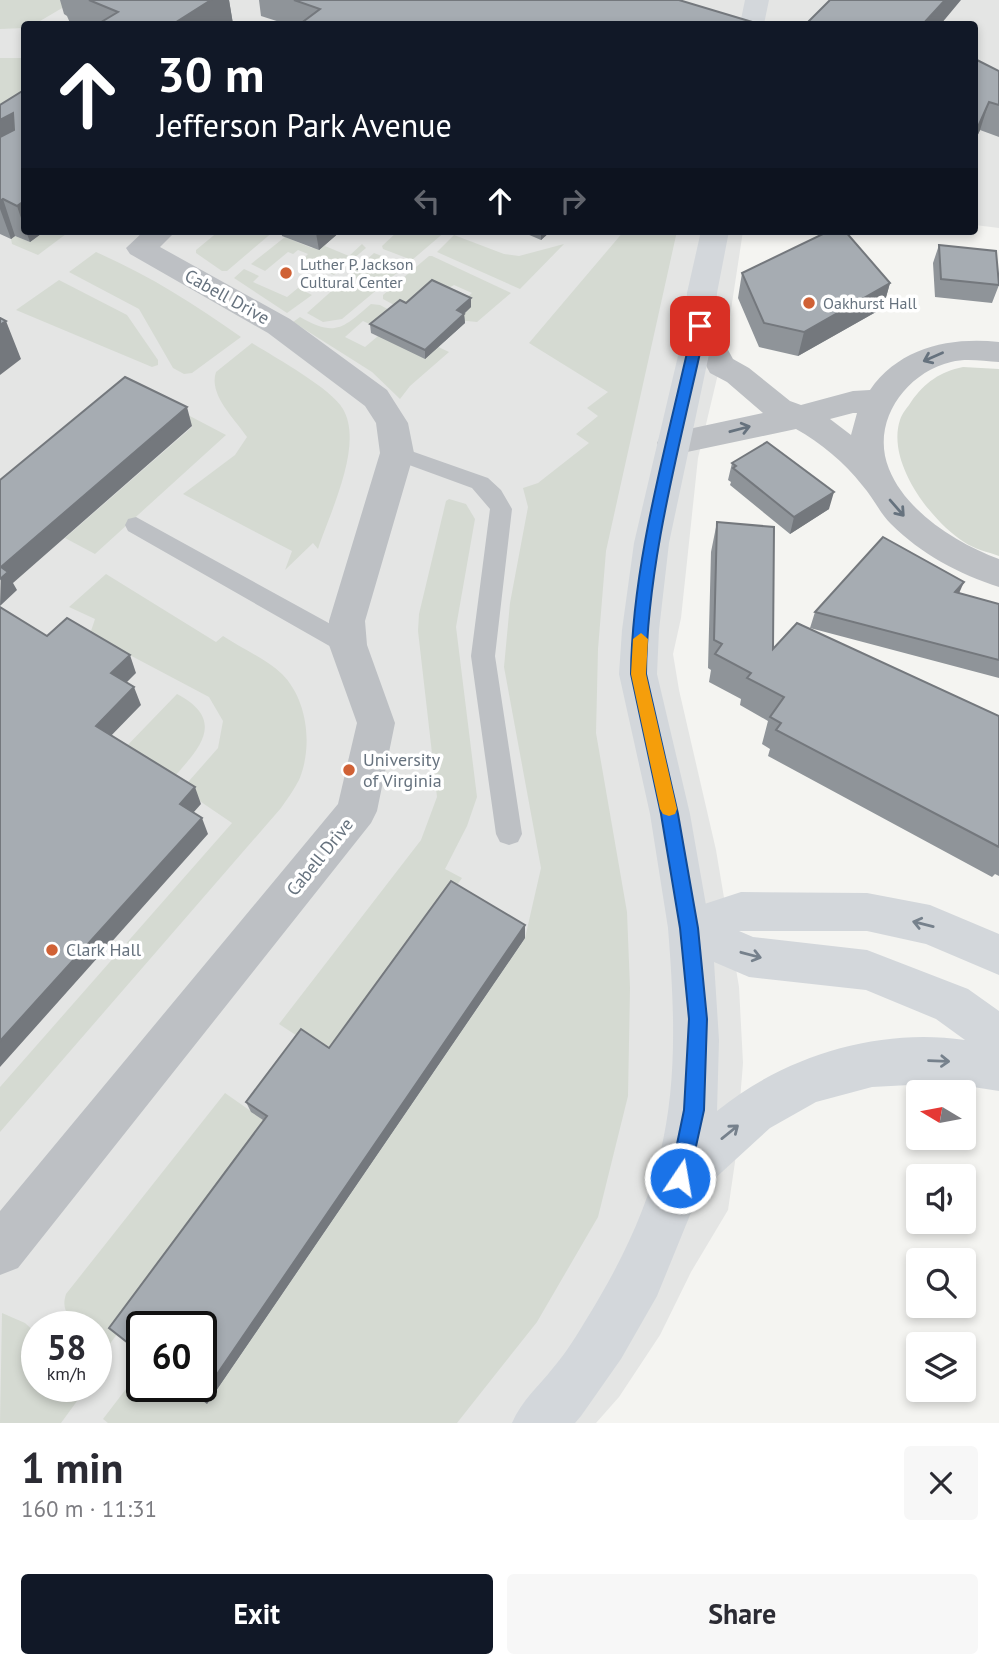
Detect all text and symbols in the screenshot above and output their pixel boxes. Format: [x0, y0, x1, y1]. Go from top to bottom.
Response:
text: 30 m [157, 42, 264, 106]
icon: ahead [42, 49, 133, 140]
text: Jefferson Park Avenue [157, 104, 452, 146]
icon: left [408, 182, 446, 220]
icon: ahead [481, 182, 519, 220]
icon: right [554, 182, 592, 220]
place label: Luther P. Jackson Cultural Center [300, 254, 413, 292]
street label: Cabell Drive [181, 264, 274, 329]
marker: Luther P. Jackson Cultural Center [278, 265, 294, 281]
place label: Oakhurst Hall [823, 293, 917, 313]
marker: Oakhurst Hall [801, 295, 817, 311]
pin [670, 296, 730, 356]
icon: arrive [681, 307, 719, 345]
one-way arrow [923, 351, 944, 364]
one-way arrow [729, 422, 751, 435]
one-way arrow [889, 499, 905, 517]
place label: University of Virginia [363, 748, 442, 792]
marker: University of Virginia [341, 762, 357, 778]
street label: Cabell Drive [281, 813, 358, 900]
one-way arrow [912, 917, 935, 930]
place label: Clark Hall [66, 938, 142, 961]
marker: Clark Hall [44, 942, 60, 958]
one-way arrow [739, 949, 761, 962]
one-way arrow [927, 1054, 950, 1068]
north arrow [906, 1080, 976, 1150]
map controls [906, 1080, 976, 1402]
one-way arrow [720, 1125, 738, 1140]
position arrow [643, 1141, 717, 1215]
button: sound [906, 1164, 976, 1234]
button: search [906, 1248, 976, 1318]
speed limit sign: 60 [126, 1311, 217, 1402]
text: 58 [47, 1324, 86, 1370]
button: layers [906, 1332, 976, 1402]
text: km/h [47, 1362, 86, 1385]
text: 1 min [21, 1440, 123, 1495]
button: close [904, 1446, 978, 1520]
text: 160 m · 11:31 [21, 1494, 157, 1523]
button: Exit [21, 1574, 493, 1654]
button: Share [507, 1574, 978, 1654]

